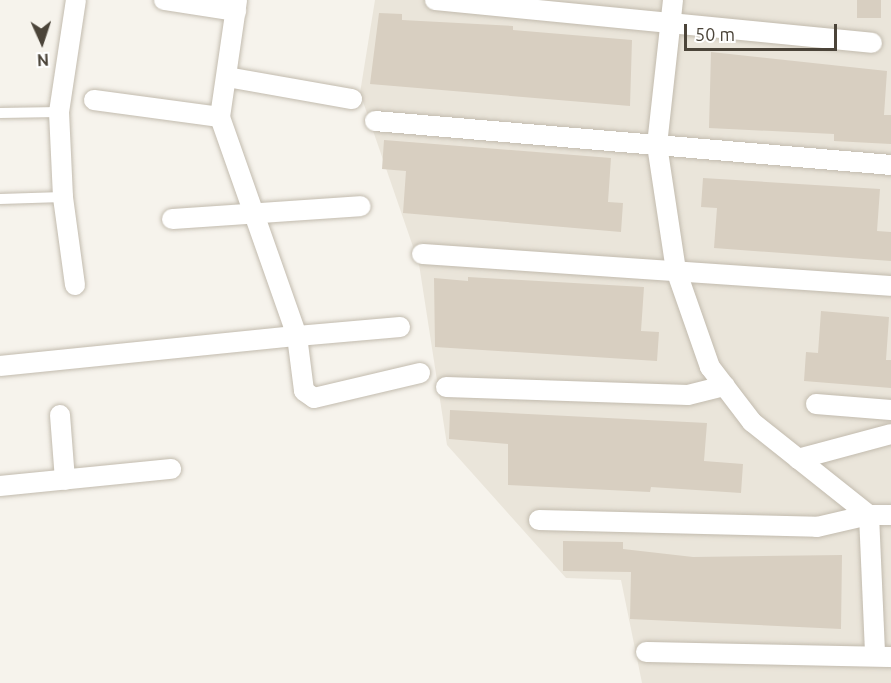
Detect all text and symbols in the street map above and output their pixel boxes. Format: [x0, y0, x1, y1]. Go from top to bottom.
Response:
north arrow [12, 12, 72, 72]
scale bar [687, 12, 840, 50]
text: 50 m [695, 24, 735, 44]
text: N [37, 51, 49, 69]

